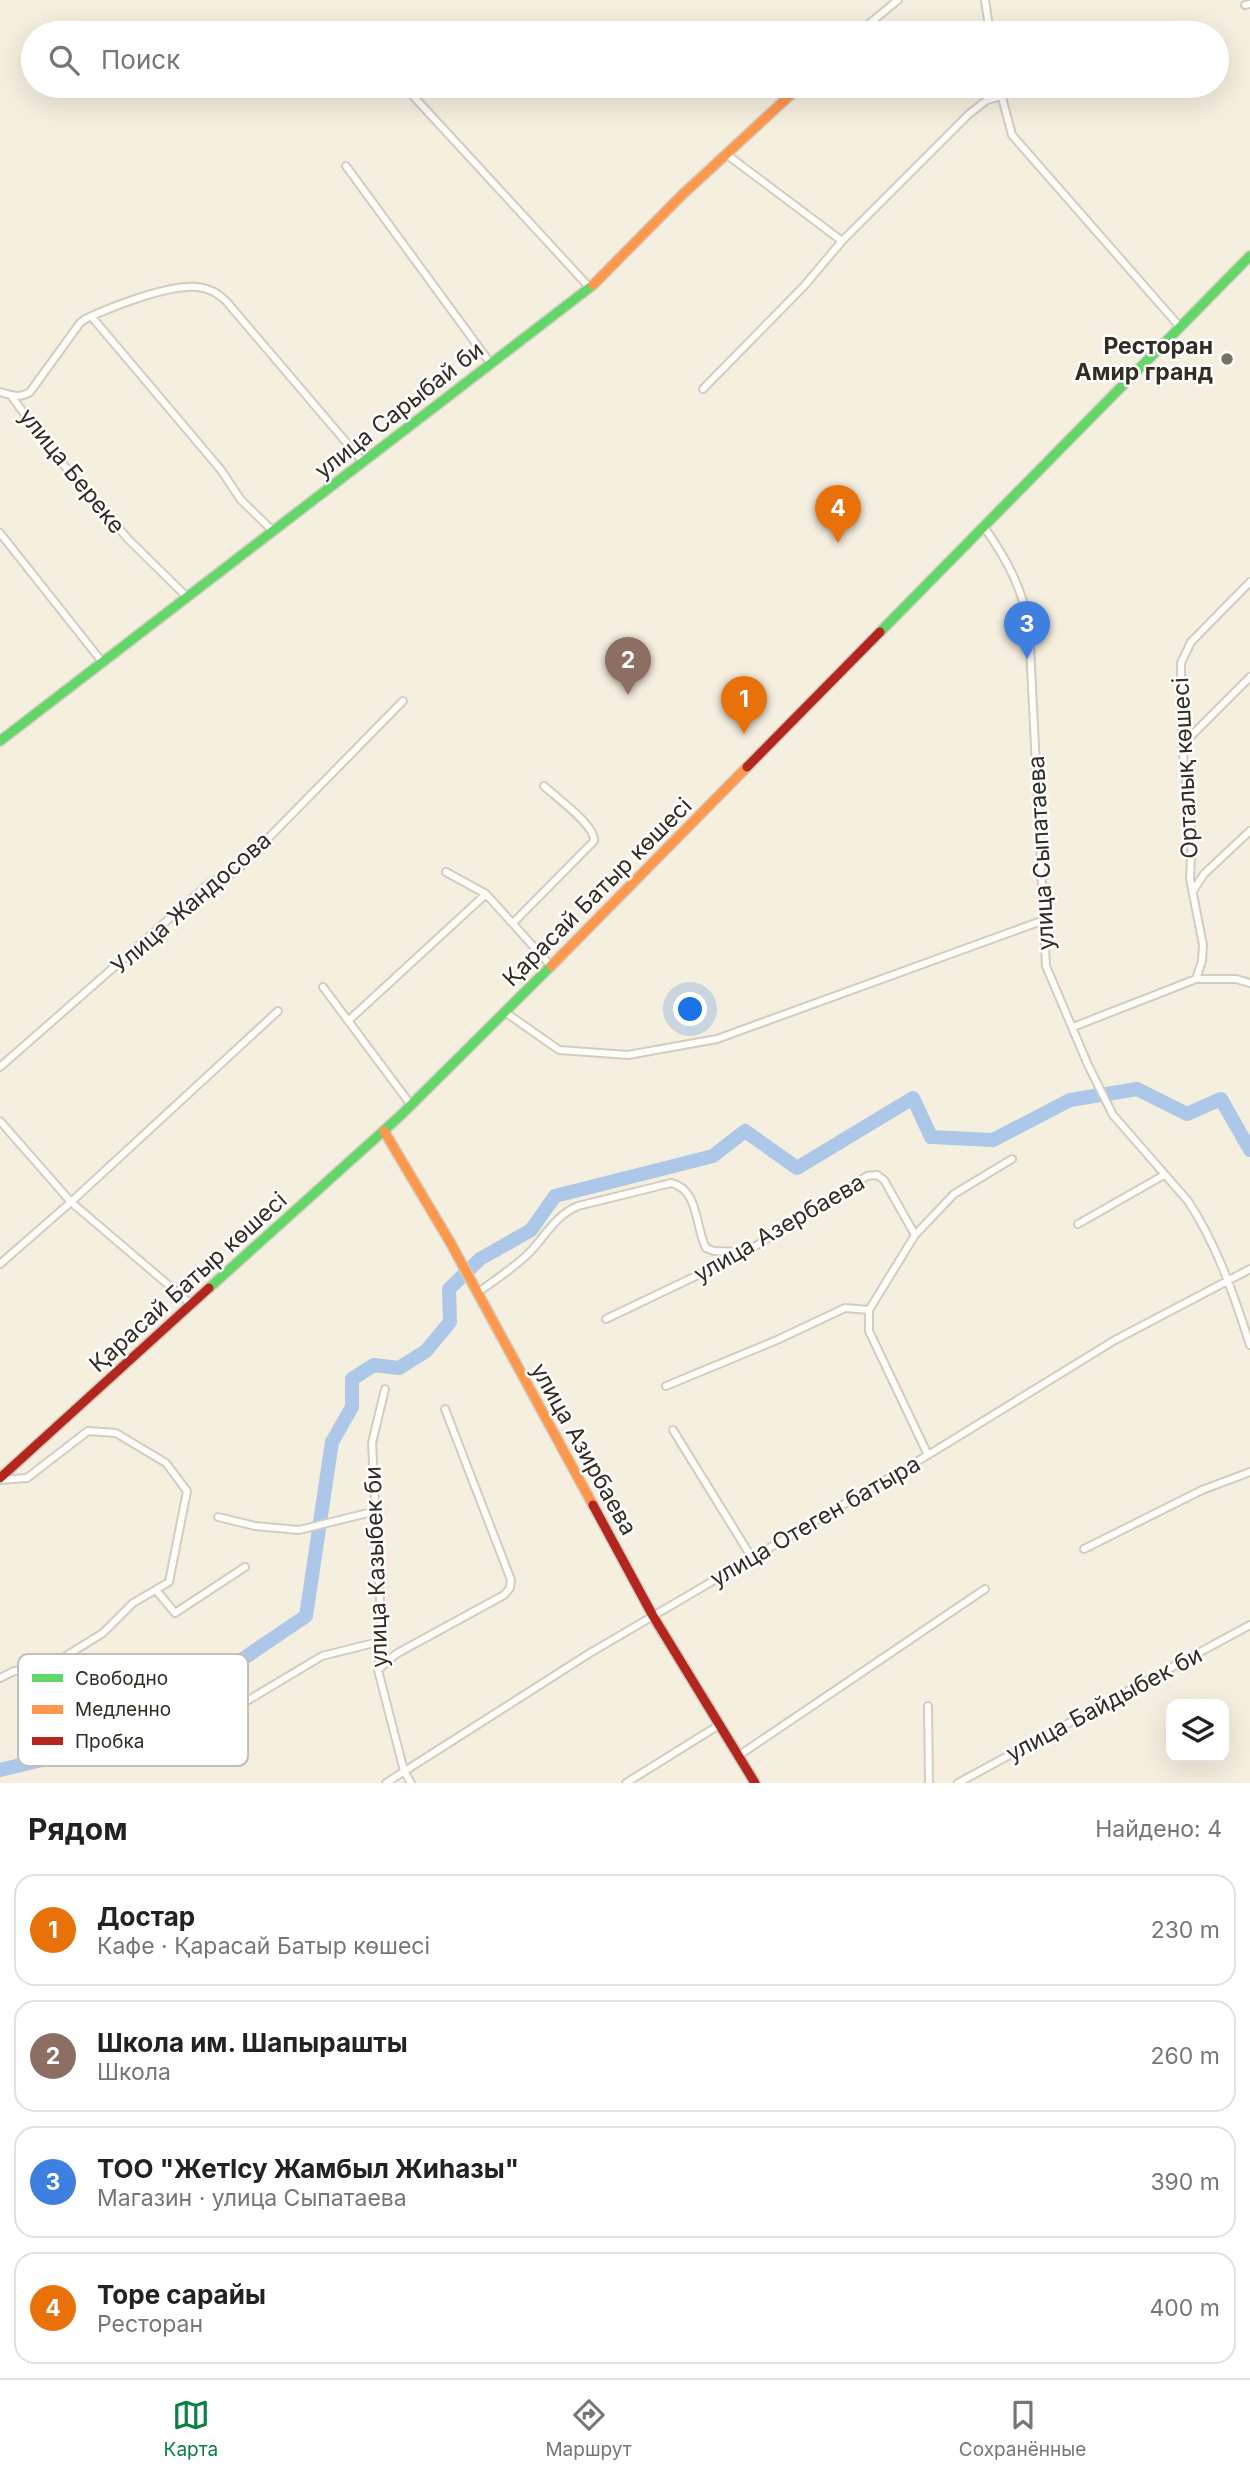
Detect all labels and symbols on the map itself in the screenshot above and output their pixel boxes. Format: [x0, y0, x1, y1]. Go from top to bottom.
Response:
place label: Ресторан Амир гранд [1075, 332, 1213, 386]
street label: улица Сарыбай би [309, 335, 489, 485]
marker: Ресторан Амир гранд [1219, 351, 1235, 367]
street label: улица Береке [13, 403, 131, 539]
pin: 4 [815, 485, 861, 543]
pin: 3 [1004, 601, 1050, 659]
pin: 2 [605, 637, 651, 695]
pin: 1 [721, 676, 767, 734]
street label: Орталық көшесі [1166, 677, 1204, 859]
street label: улица Сыпатаева [1022, 755, 1060, 951]
street label: Қарасай Батыр көшесі [497, 792, 697, 992]
street label: Улица Жандосова [105, 826, 277, 980]
your location [673, 992, 707, 1026]
street label: улица Азербаева [689, 1168, 869, 1288]
street label: Қарасай Батыр көшесі [84, 1186, 292, 1378]
street label: улица Азирбаева [525, 1358, 643, 1540]
street label: улица Отеген батыра [705, 1449, 925, 1593]
street label: улица Казыбек би [358, 1466, 394, 1668]
street label: улица Байдыбек би [1001, 1641, 1207, 1767]
legend [18, 1654, 248, 1766]
text: Свободно [75, 1667, 168, 1690]
text: Медленно [75, 1698, 171, 1721]
text: Пробка [75, 1730, 144, 1753]

